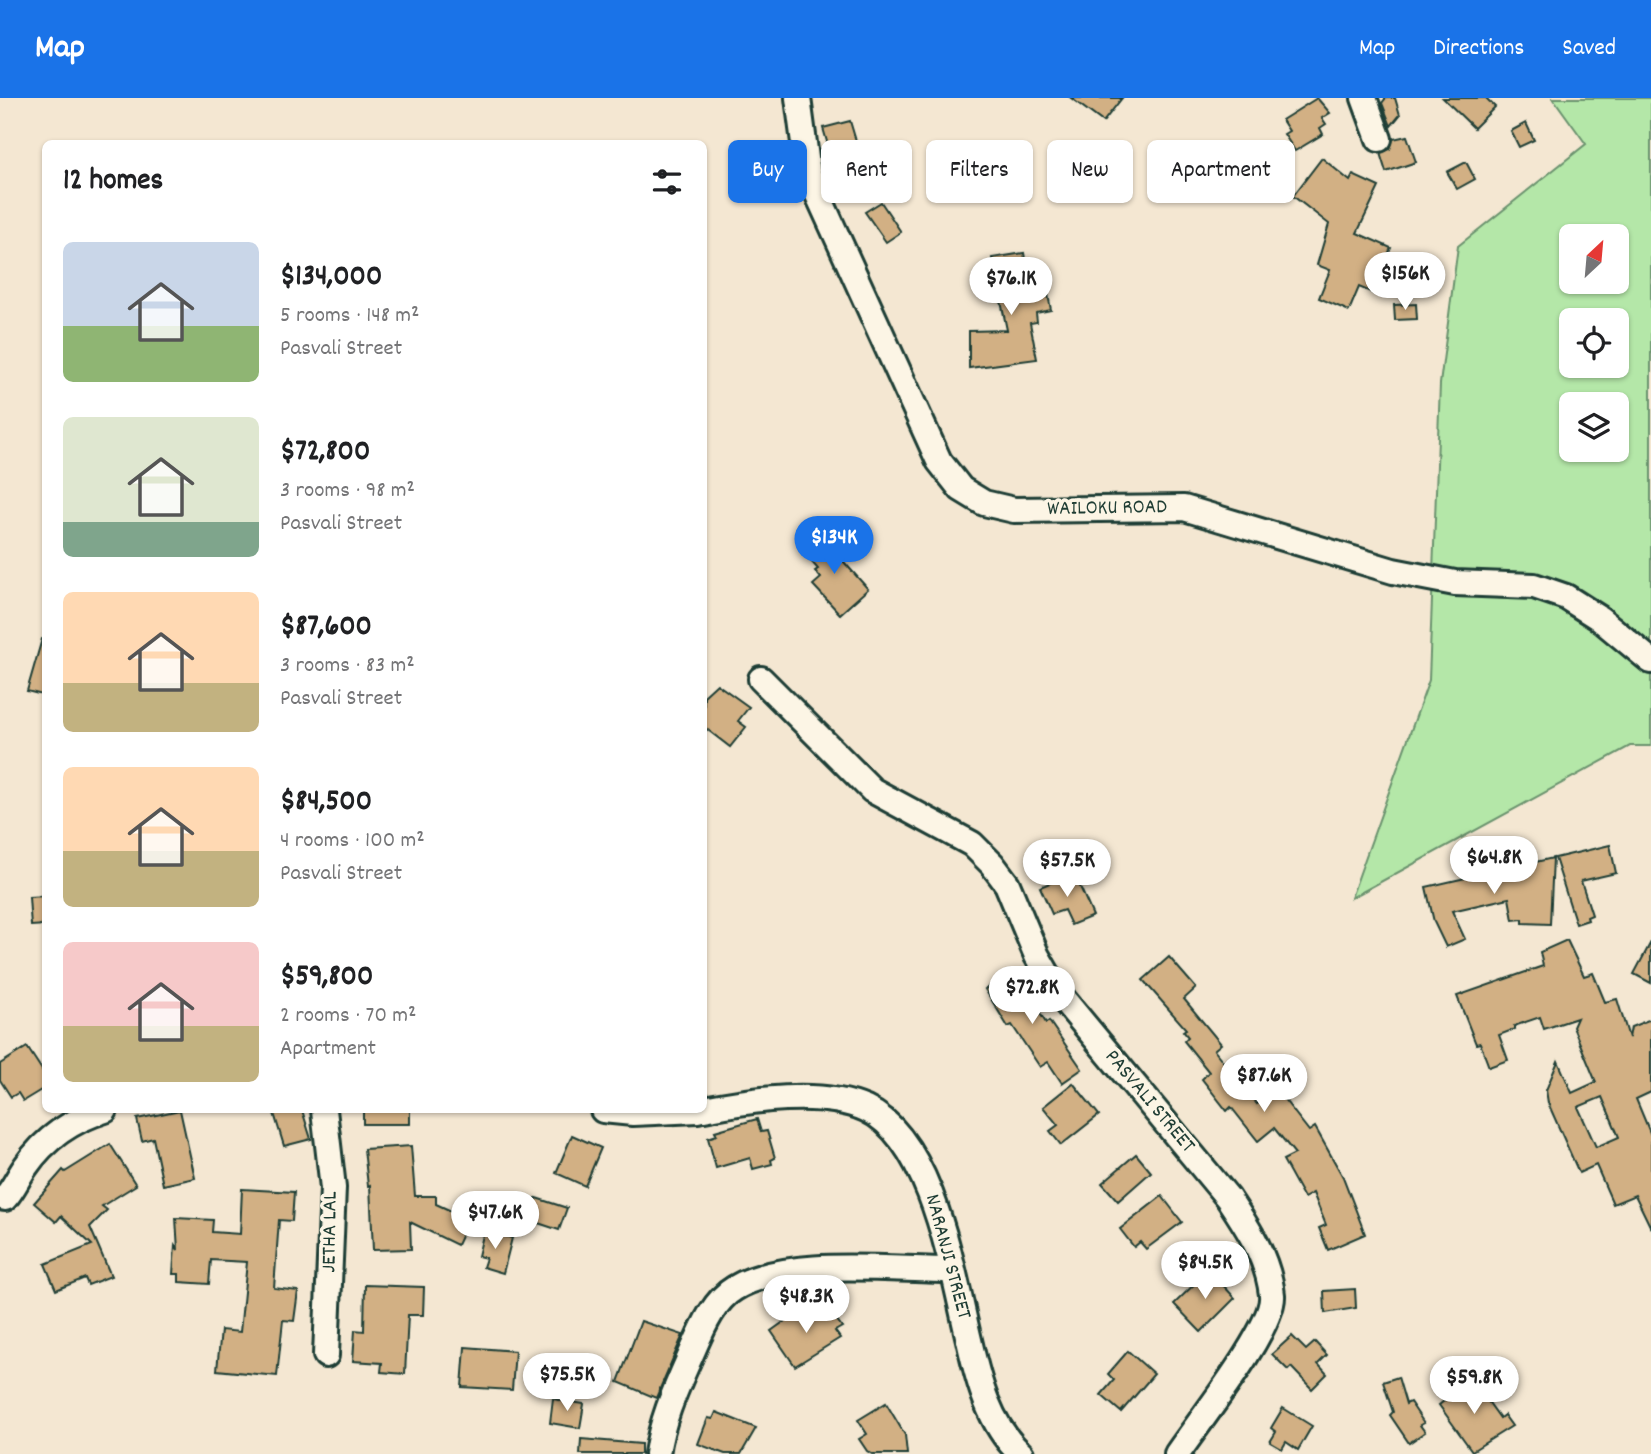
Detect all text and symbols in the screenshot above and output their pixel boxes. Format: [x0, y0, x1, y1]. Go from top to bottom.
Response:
text: Map [35, 26, 85, 73]
text: Map [1359, 32, 1395, 66]
text: Directions [1433, 32, 1524, 66]
text: Saved [1562, 32, 1616, 66]
chip: Buy [728, 140, 807, 203]
chip: Rent [821, 140, 912, 203]
chip: Filters [926, 140, 1033, 203]
chip: New [1047, 140, 1133, 203]
chip: Apartment [1147, 140, 1295, 203]
text: 12 homes [63, 161, 163, 204]
icon: filters [648, 163, 686, 201]
north arrow [1559, 224, 1629, 294]
map controls [1559, 224, 1629, 462]
pin: $156K [1356, 252, 1454, 312]
text: $134,000 [280, 257, 382, 300]
pin: $76.1K [954, 258, 1068, 317]
text: $156K [1380, 258, 1430, 291]
text: $76.1K [985, 263, 1037, 296]
icon: home [119, 270, 203, 354]
text: 5 rooms · 148 m² [280, 300, 419, 333]
button: locate [1559, 308, 1629, 378]
text: Pasvali Street [280, 333, 402, 366]
button: layers [1559, 392, 1629, 462]
text: $72,800 [280, 432, 370, 475]
icon: home [119, 445, 203, 529]
text: 3 rooms · 98 m² [280, 475, 415, 508]
street label: WAILOKU ROAD [1047, 493, 1167, 525]
text: Pasvali Street [280, 508, 402, 541]
pin: $134K [785, 517, 883, 576]
text: $134K [810, 522, 858, 555]
text: $87,600 [280, 607, 372, 650]
icon: home [119, 620, 203, 704]
text: 3 rooms · 83 m² [280, 650, 415, 683]
text: Pasvali Street [280, 683, 402, 716]
text: $84,500 [280, 782, 372, 825]
icon: home [119, 795, 203, 879]
text: 4 rooms · 100 m² [280, 825, 425, 858]
pin: $64.8K [1437, 836, 1551, 896]
pin: $57.5K [1010, 840, 1124, 899]
text: $64.8K [1466, 842, 1522, 875]
text: $57.5K [1039, 845, 1095, 878]
text: Pasvali Street [280, 858, 402, 891]
text: $59,800 [280, 957, 373, 1000]
pin: $72.8K [975, 967, 1089, 1026]
icon: home [119, 970, 203, 1054]
text: $72.8K [1005, 972, 1059, 1005]
text: 2 rooms · 70 m² [280, 1000, 416, 1033]
text: Apartment [280, 1033, 376, 1066]
street label: PASVALI STREET [1097, 1044, 1202, 1161]
pin: $87.6K [1207, 1054, 1321, 1114]
text: $87.6K [1236, 1060, 1292, 1093]
street label: JETHA LAL [315, 1191, 347, 1273]
street label: NARANJI STREET [916, 1191, 978, 1323]
pin: $47.6K [438, 1192, 552, 1251]
text: $47.6K [467, 1197, 523, 1230]
pin: $84.5K [1148, 1242, 1262, 1301]
text: $84.5K [1177, 1247, 1233, 1280]
pin: $48.3K [749, 1276, 863, 1335]
text: $48.3K [778, 1281, 834, 1314]
pin: $75.5K [510, 1354, 624, 1413]
pin: $59.8K [1417, 1356, 1531, 1416]
text: $75.5K [539, 1359, 595, 1392]
text: $59.8K [1446, 1362, 1502, 1395]

